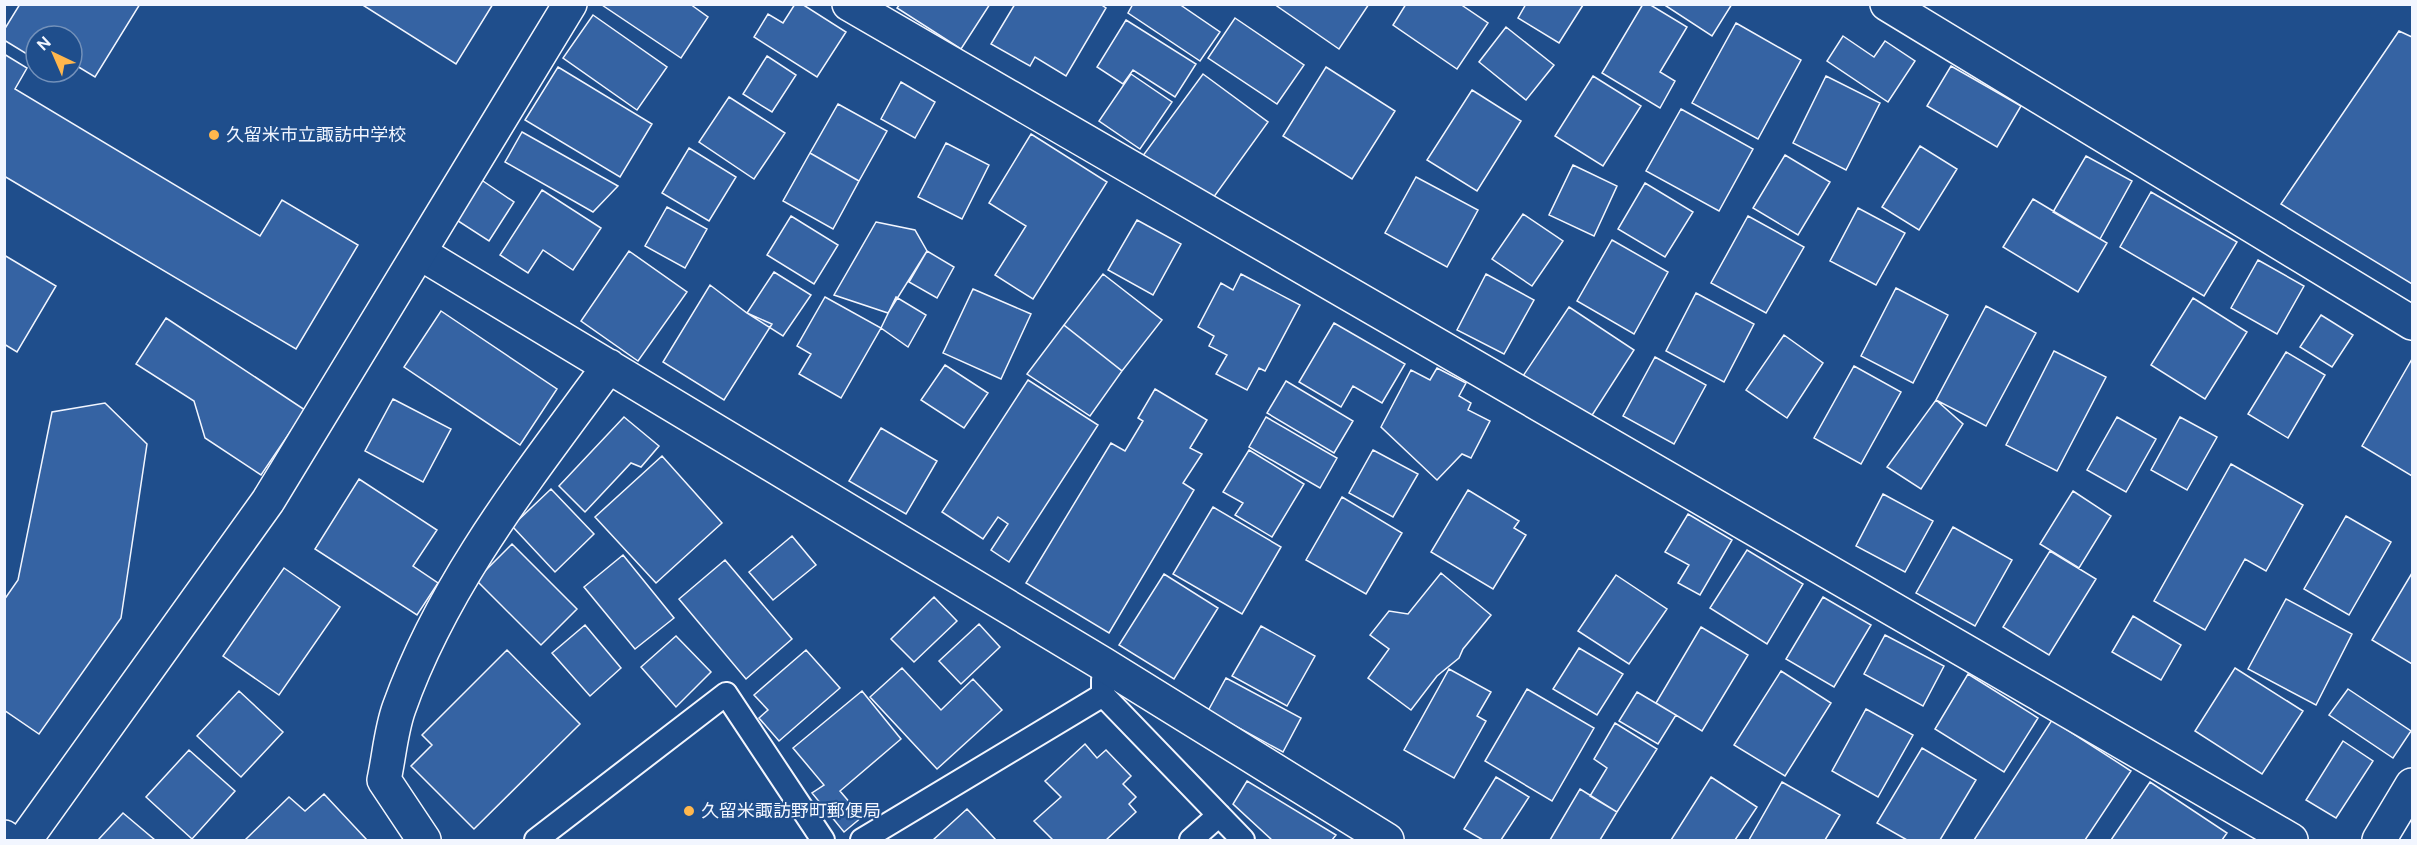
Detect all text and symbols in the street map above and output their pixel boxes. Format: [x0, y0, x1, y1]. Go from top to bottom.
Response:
north arrow [24, 24, 84, 84]
text: N [32, 32, 55, 55]
place label: 久留米市立諏訪中学校 [226, 123, 406, 147]
marker: 久留米市立諏訪中学校 [207, 128, 221, 142]
place label: 久留米諏訪野町郵便局 [701, 799, 881, 823]
marker: 久留米諏訪野町郵便局 [682, 804, 696, 818]

